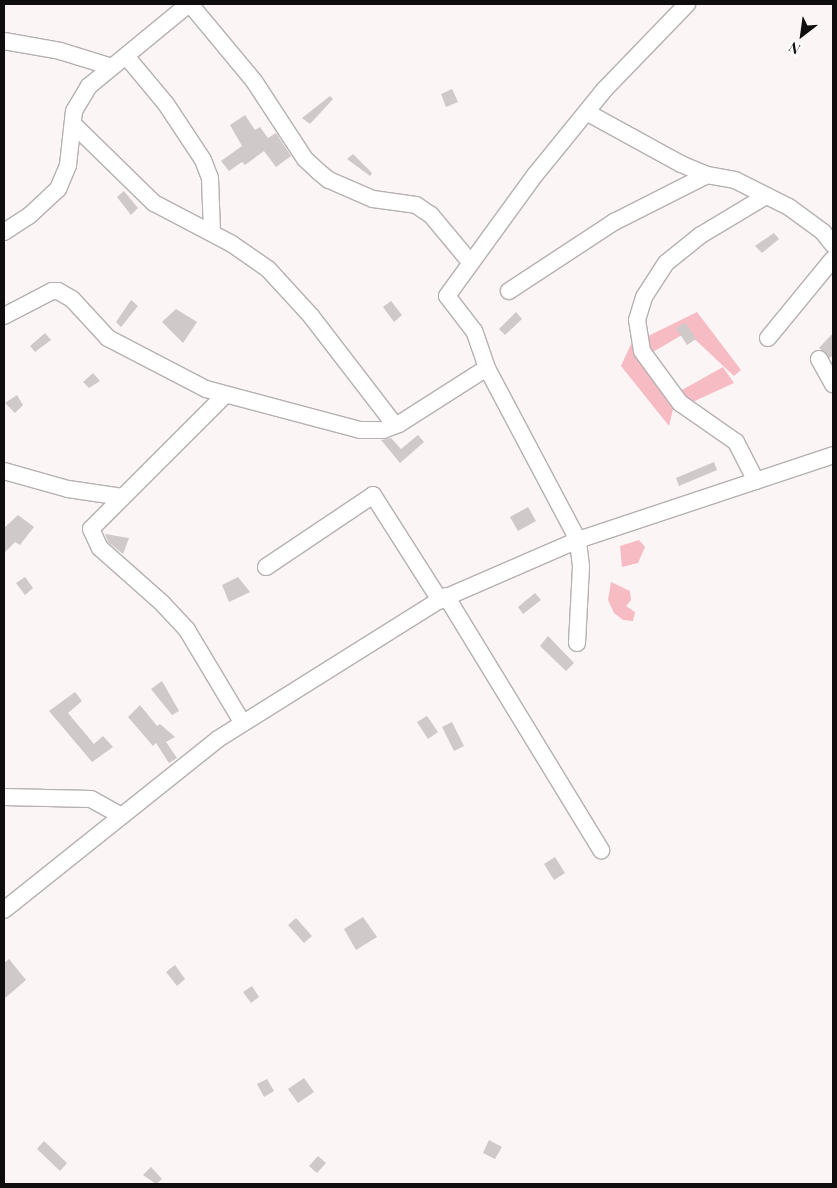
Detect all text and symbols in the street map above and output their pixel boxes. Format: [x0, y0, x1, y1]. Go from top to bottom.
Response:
north arrow [777, 10, 827, 60]
text: N [785, 38, 803, 59]

